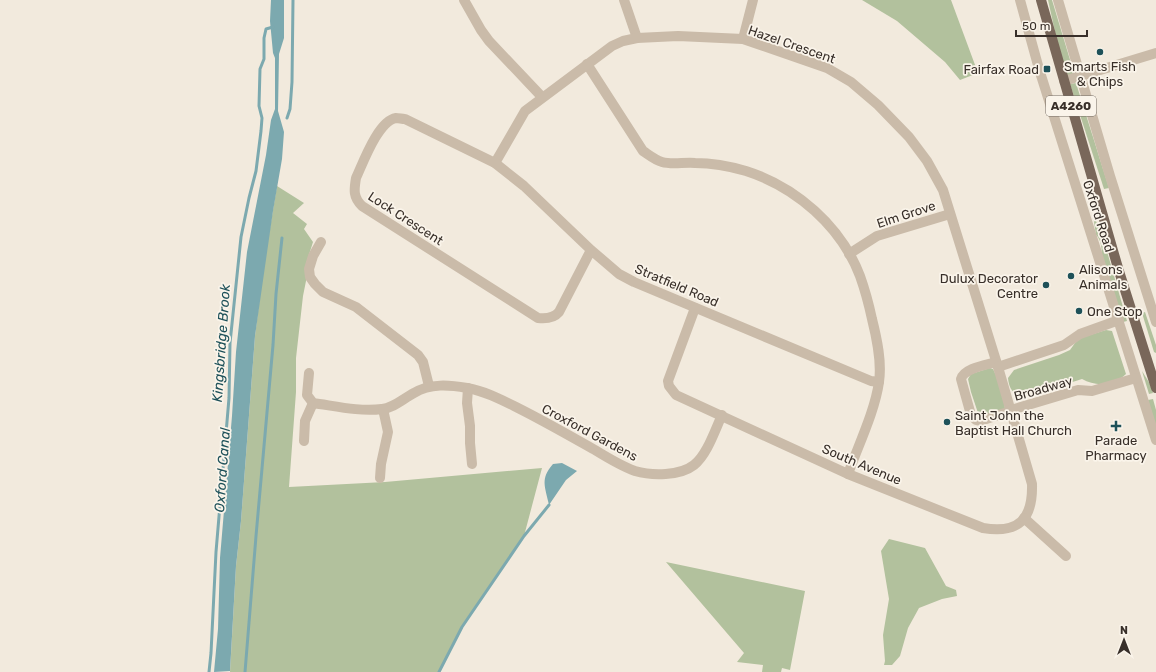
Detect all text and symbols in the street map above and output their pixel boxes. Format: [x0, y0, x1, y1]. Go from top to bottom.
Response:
scale bar [1016, 12, 1087, 38]
text: 50 m [1022, 19, 1050, 33]
street label: Hazel Crescent [746, 23, 837, 66]
marker: Smarts Fish & Chips [1095, 47, 1105, 57]
place label: Smarts Fish & Chips [1064, 59, 1136, 89]
place label: Fairfax Road [963, 62, 1039, 77]
marker: Fairfax Road [1042, 64, 1052, 74]
road number: A4260 [1046, 96, 1096, 116]
street label: Oxford Road [1080, 178, 1117, 254]
street label: Lock Crescent [365, 189, 446, 248]
street label: Elm Grove [875, 198, 937, 231]
street label: Stratfield Road [633, 261, 721, 310]
place label: Alisons Animals [1079, 262, 1128, 292]
place label: Dulux Decorator Centre [940, 271, 1038, 301]
marker: Alisons Animals [1066, 271, 1076, 281]
marker: Dulux Decorator Centre [1041, 280, 1051, 290]
water label: Kingsbridge Brook [209, 283, 234, 403]
place label: One Stop [1087, 304, 1143, 319]
marker: One Stop [1074, 306, 1084, 316]
street label: Broadway [1012, 373, 1074, 404]
street label: Croxford Gardens [539, 401, 640, 464]
place label: Saint John the Baptist Hall Church [955, 408, 1072, 438]
marker: Saint John the Baptist Hall Church [942, 417, 952, 427]
marker: Parade Pharmacy [1111, 421, 1121, 431]
water label: Oxford Canal [211, 426, 234, 513]
place label: Parade Pharmacy [1085, 433, 1147, 463]
street label: South Avenue [820, 441, 904, 488]
north arrow [1104, 620, 1144, 660]
text: N [1120, 624, 1128, 637]

